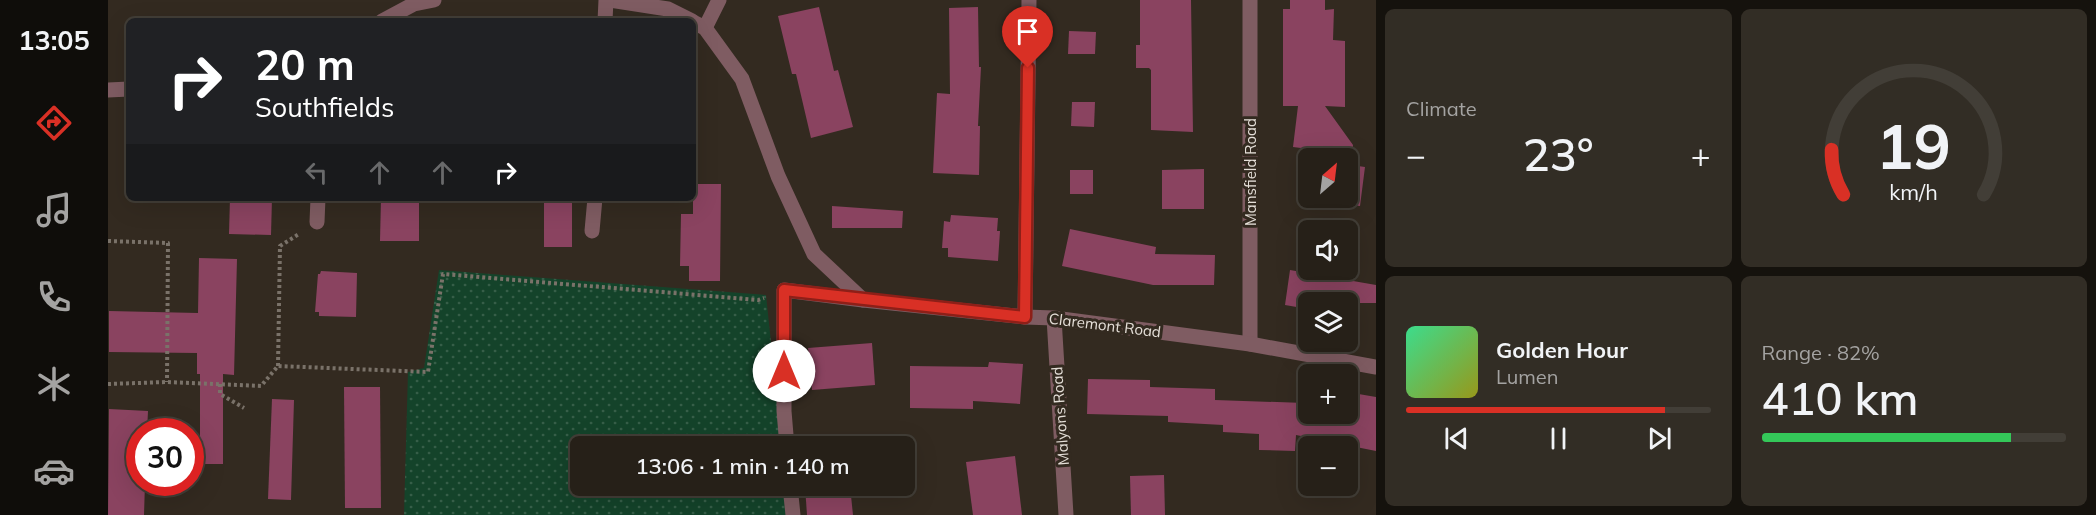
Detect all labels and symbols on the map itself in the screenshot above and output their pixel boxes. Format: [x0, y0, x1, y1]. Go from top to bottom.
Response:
pin [1002, 6, 1053, 68]
street label: Mansfield Road [1241, 118, 1260, 226]
north arrow [1298, 148, 1358, 208]
street label: Claremont Road [1048, 309, 1162, 341]
position arrow [752, 339, 816, 403]
street label: Malyons Road [1047, 366, 1073, 466]
speed limit sign: 30 [126, 418, 204, 496]

